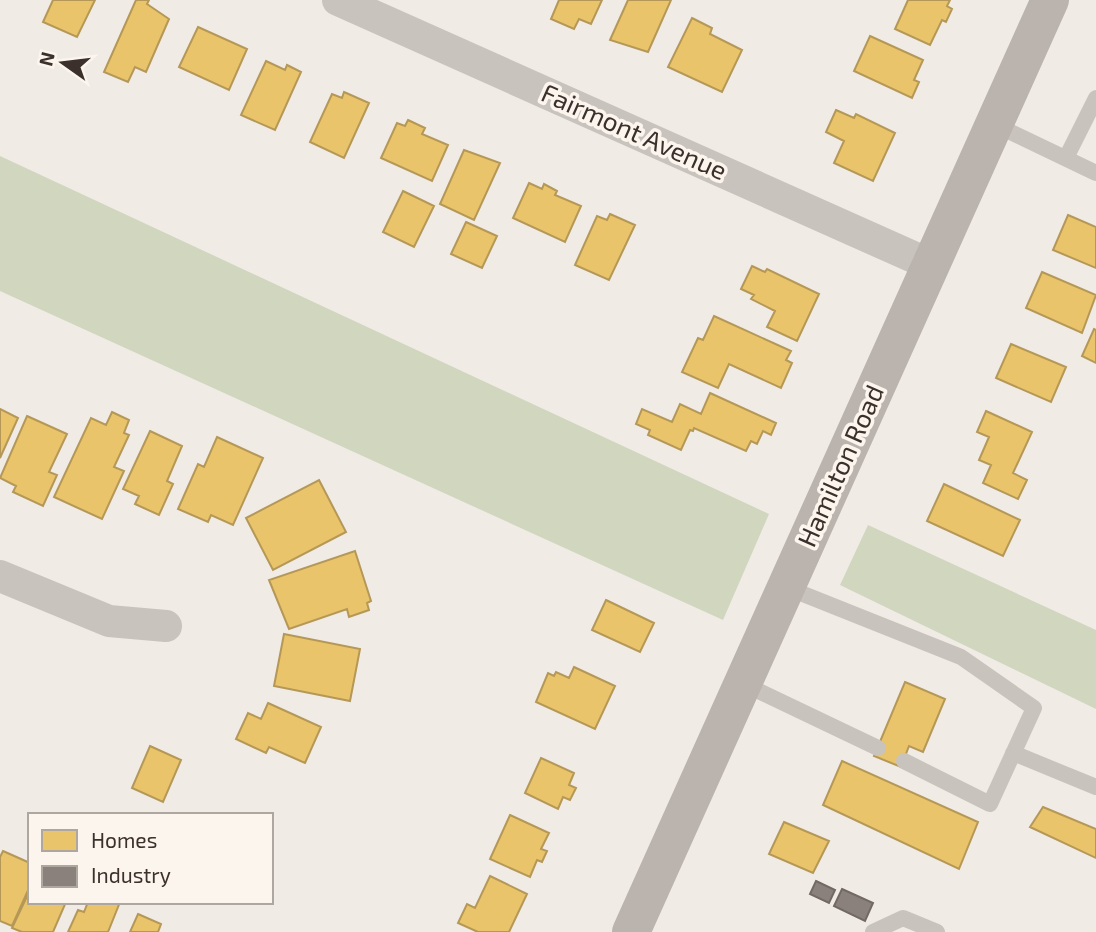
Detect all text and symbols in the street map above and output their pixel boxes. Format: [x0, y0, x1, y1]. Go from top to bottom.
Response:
north arrow [28, 28, 98, 98]
text: N [33, 49, 59, 68]
street label: Fairmont Avenue [537, 76, 732, 185]
street label: Hamilton Road [790, 380, 889, 551]
legend [28, 813, 273, 904]
text: Homes [91, 827, 157, 852]
text: Industry [91, 862, 171, 887]

